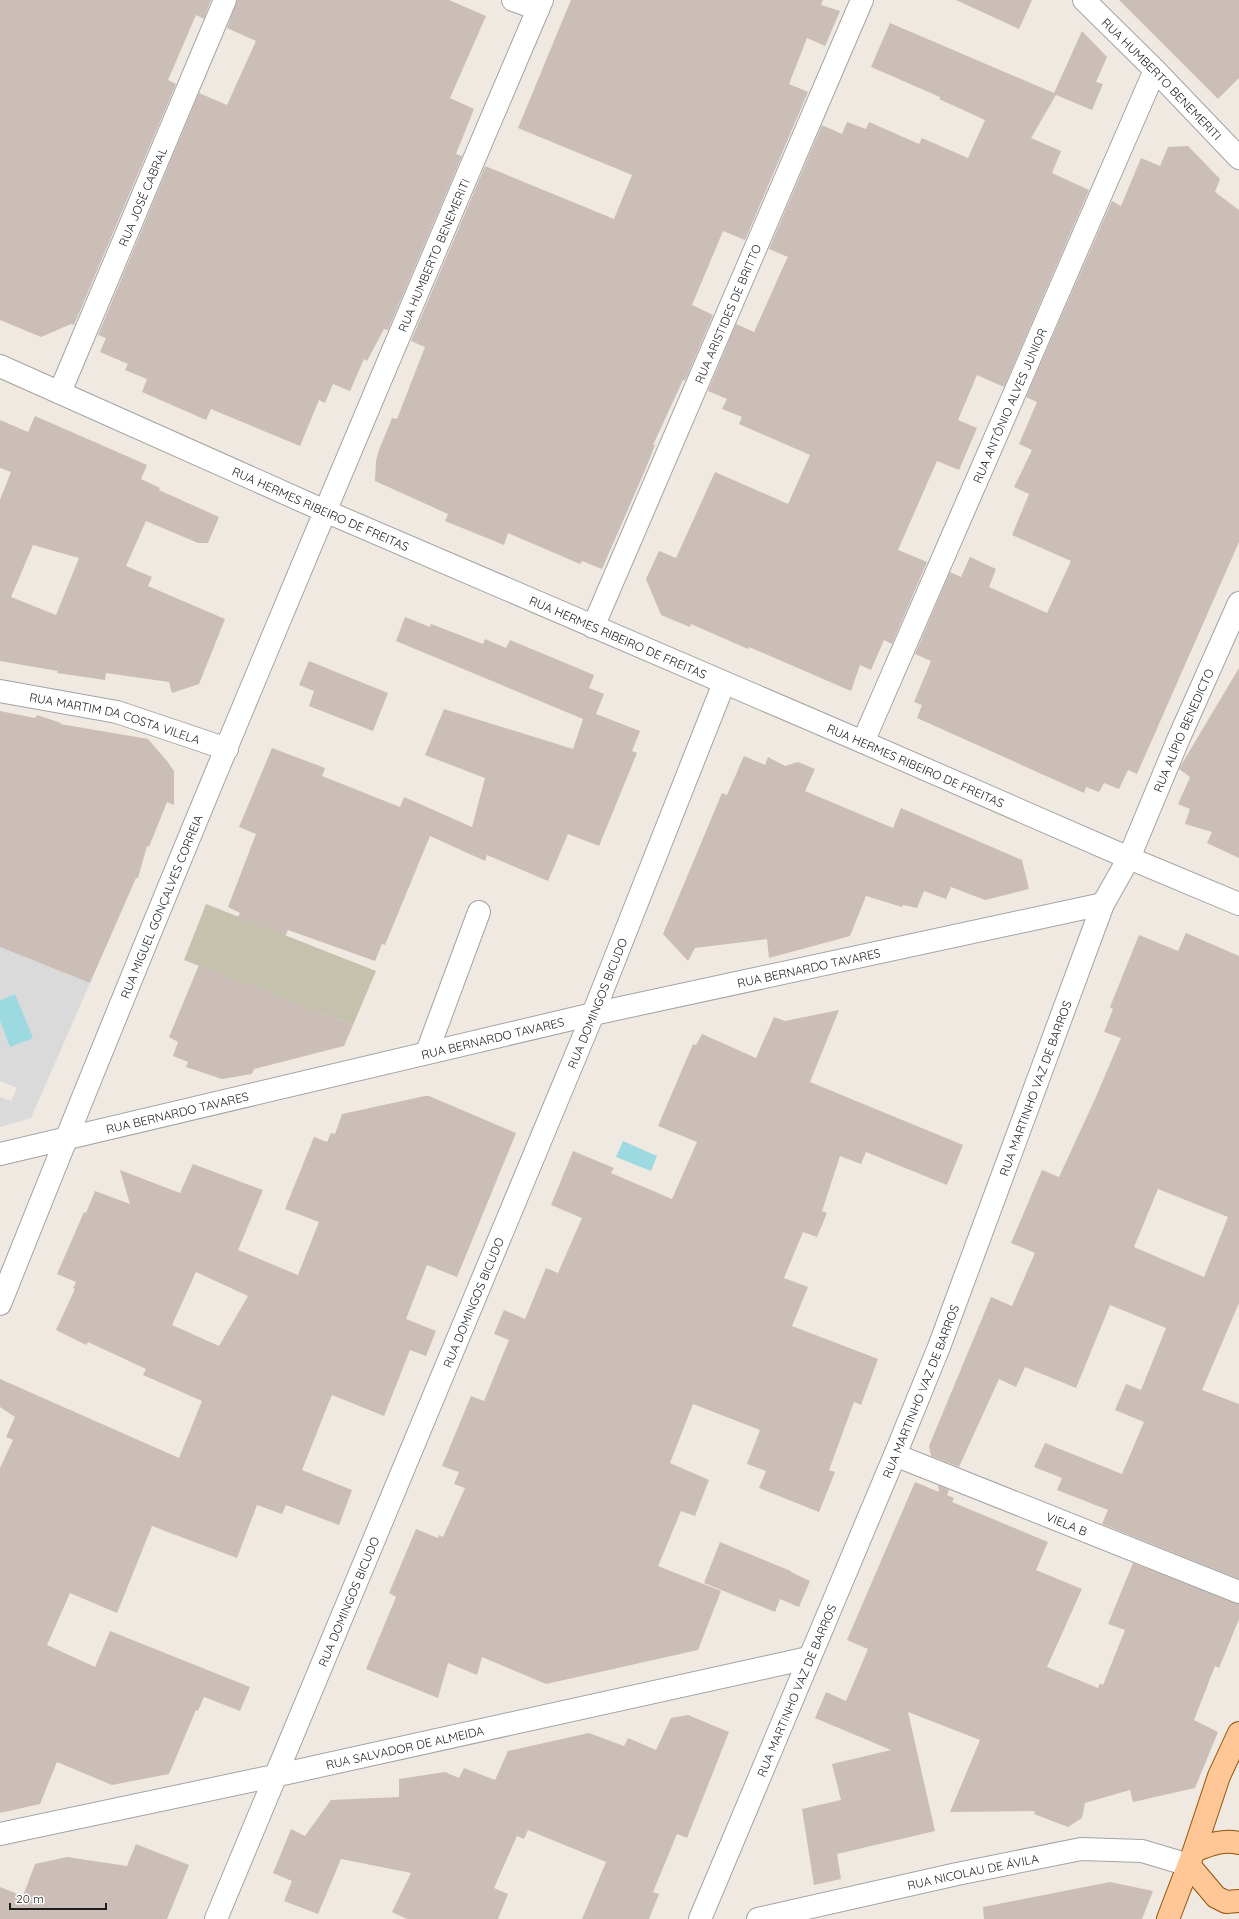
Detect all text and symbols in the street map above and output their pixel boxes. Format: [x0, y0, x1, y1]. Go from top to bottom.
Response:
street label: RUA HUMBERTO BENEMERITI [1099, 15, 1225, 143]
street label: RUA JOSÉ CABRAL [115, 144, 170, 248]
street label: RUA HUMBERTO BENEMERITI [394, 176, 473, 334]
street label: RUA ARISTIDES DE BRITTO [691, 242, 764, 386]
street label: RUA ANTÔNIO ALVES JUNIOR [969, 326, 1050, 485]
street label: RUA HERMES RIBEIRO DE FREITAS [230, 463, 412, 554]
street label: RUA HERMES RIBEIRO DE FREITAS [527, 592, 709, 682]
street label: RUA ALÍPIO BENEDICTO [1150, 666, 1216, 794]
street label: RUA MARTIM DA COSTA VILELA [28, 689, 202, 747]
street label: RUA HERMES RIBEIRO DE FREITAS [825, 720, 1007, 810]
street label: RUA MIGUEL GONÇALVES CORREIA [117, 812, 206, 1000]
street label: RUA DOMINGOS BICUDO [564, 936, 630, 1071]
street label: RUA BERNARDO TAVARES [736, 945, 882, 990]
street label: RUA MARTINHO VAZ DE BARROS [996, 998, 1074, 1178]
street label: RUA BERNARDO TAVARES [420, 1014, 566, 1062]
street label: RUA BERNARDO TAVARES [104, 1088, 250, 1136]
street label: RUA DOMINGOS BICUDO [439, 1235, 507, 1370]
street label: RUA MARTINHO VAZ DE BARROS [879, 1302, 962, 1480]
street label: VIELA B [1044, 1509, 1090, 1538]
street label: RUA DOMINGOS BICUDO [315, 1534, 382, 1669]
street label: RUA MARTINHO VAZ DE BARROS [753, 1602, 839, 1779]
street label: RUA SALVADOR DE ALMEIDA [324, 1722, 485, 1772]
street label: RUA NICOLAU DE ÁVILA [906, 1850, 1040, 1893]
scale bar [10, 1885, 106, 1911]
text: 20 m [16, 1891, 44, 1906]

